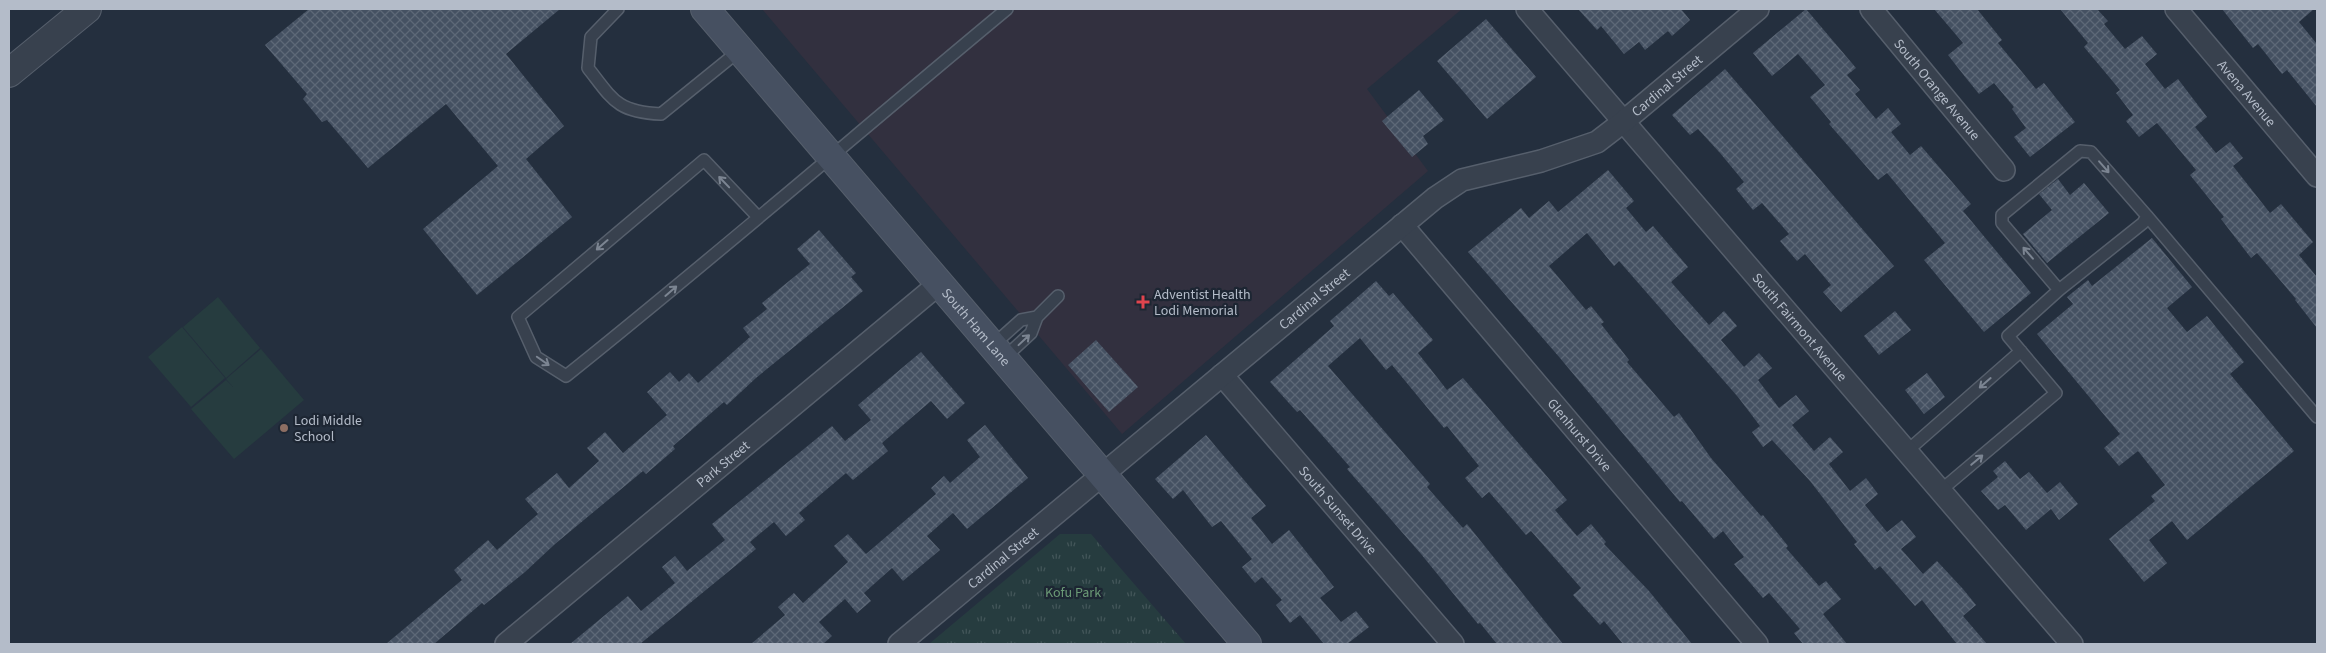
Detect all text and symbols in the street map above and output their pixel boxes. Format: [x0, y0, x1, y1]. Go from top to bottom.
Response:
street label: South Orange Avenue [1889, 35, 1984, 145]
street label: Cardinal Street [1628, 50, 1707, 122]
street label: Avena Avenue [2212, 56, 2280, 131]
one-way arrow [2099, 161, 2110, 174]
one-way arrow [718, 175, 730, 188]
one-way arrow [595, 239, 608, 251]
one-way arrow [2022, 247, 2033, 260]
street label: Cardinal Street [1275, 264, 1355, 335]
street label: South Fairmont Avenue [1747, 269, 1851, 386]
street label: South Ham Lane [937, 284, 1015, 371]
place label: Adventist Health Lodi Memorial [1154, 285, 1251, 321]
one-way arrow [665, 286, 678, 297]
marker: Adventist Health Lodi Memorial [1136, 295, 1150, 309]
one-way arrow [1017, 334, 1030, 345]
one-way arrow [536, 356, 550, 366]
one-way arrow [1978, 378, 1991, 389]
street label: Glenhurst Drive [1542, 394, 1616, 476]
place label: Lodi Middle School [294, 411, 362, 447]
marker: Lodi Middle School [278, 422, 290, 434]
street label: Park Street [692, 436, 755, 493]
one-way arrow [1971, 454, 1984, 465]
street label: South Sunset Drive [1293, 462, 1381, 559]
street label: Cardinal Street [963, 523, 1044, 594]
park label: Kofu Park [1045, 583, 1101, 603]

